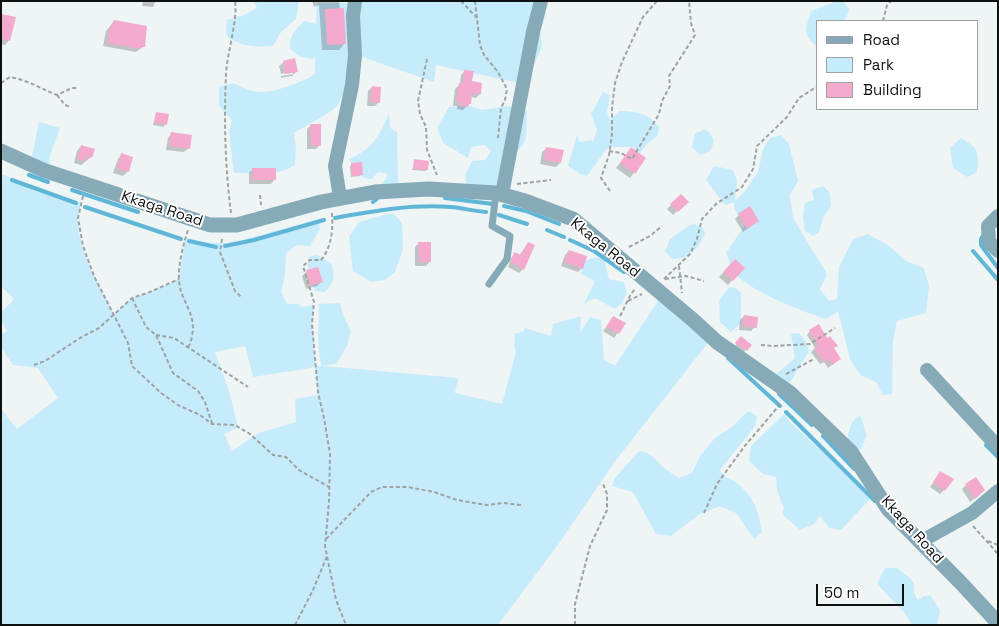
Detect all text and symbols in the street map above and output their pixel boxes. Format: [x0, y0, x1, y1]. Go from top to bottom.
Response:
legend [816, 20, 979, 110]
text: Road [863, 30, 900, 49]
text: Park [863, 55, 894, 74]
text: Building [863, 80, 922, 99]
street label: Kkaga Road [119, 187, 205, 231]
street label: Kkaga Road [567, 214, 643, 282]
street label: Kkaga Road [877, 493, 947, 567]
scale bar [819, 574, 906, 606]
text: 50 m [824, 583, 859, 602]

